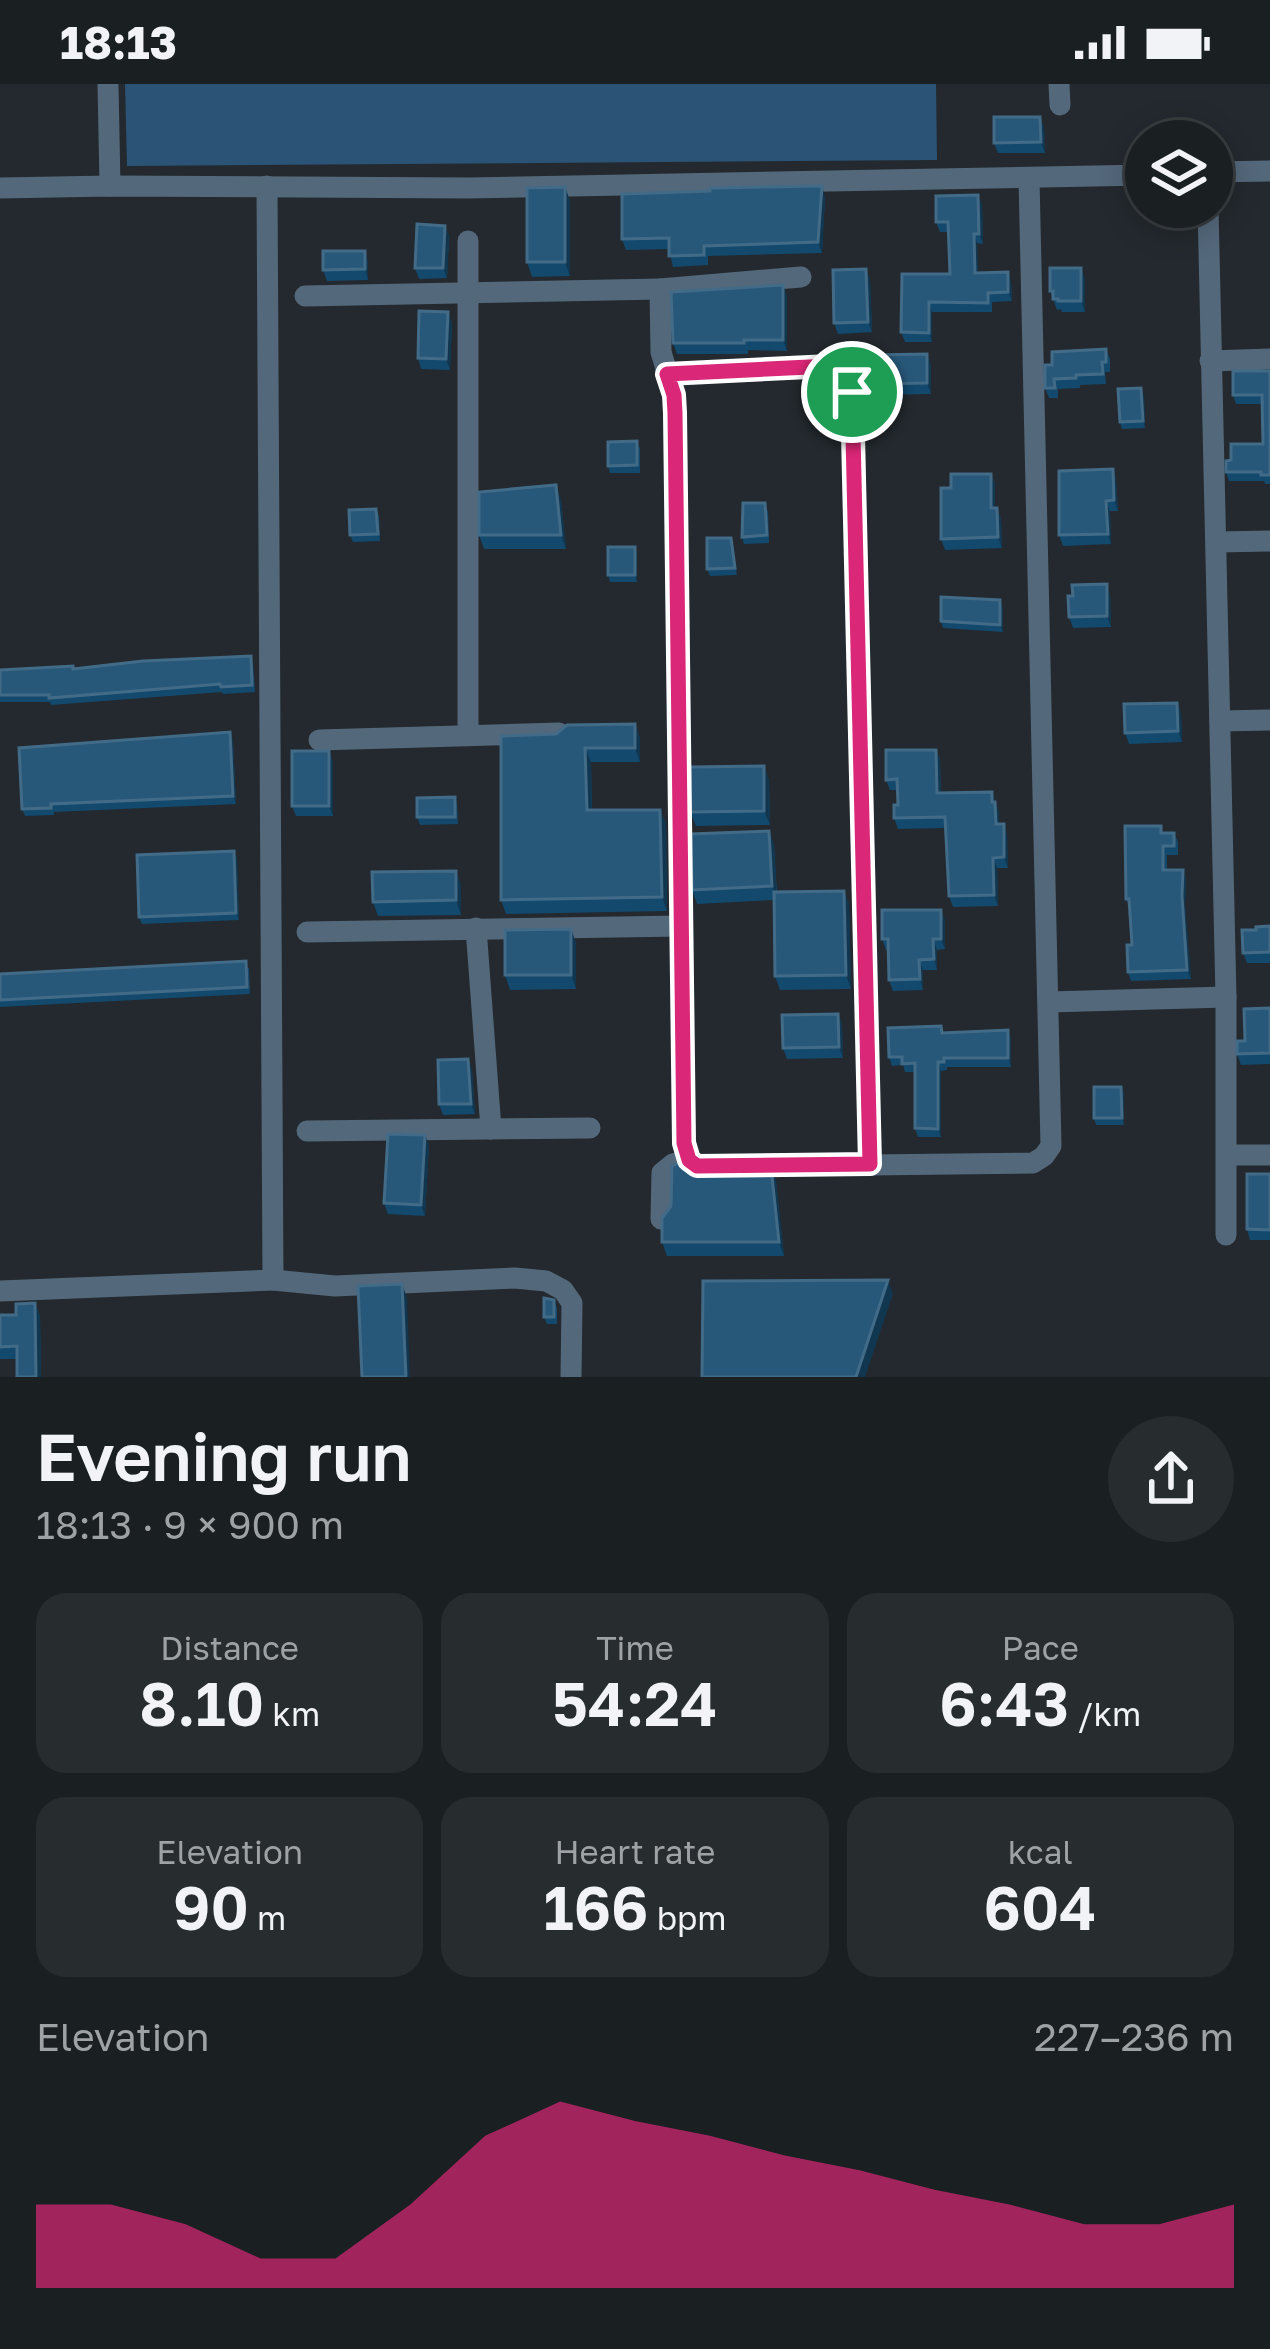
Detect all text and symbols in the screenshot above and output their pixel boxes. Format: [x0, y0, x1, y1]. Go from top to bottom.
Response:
text: 18:13 [60, 15, 177, 69]
map controls [1125, 120, 1233, 228]
button: layers [1125, 120, 1233, 228]
pin [801, 341, 903, 443]
icon: arrive [819, 359, 885, 425]
text: Evening run [36, 1416, 411, 1496]
button: share [1108, 1416, 1234, 1542]
text: 18:13 · 9 × 900 m [36, 1501, 344, 1548]
text: Distance [160, 1628, 299, 1667]
text: Time [596, 1628, 674, 1667]
text: Pace [1002, 1628, 1079, 1667]
text: 8.10 [139, 1667, 264, 1739]
text: 54:24 [552, 1667, 718, 1739]
text: 6:43 [939, 1667, 1069, 1739]
text: km [264, 1694, 320, 1733]
text: /km [1069, 1694, 1141, 1733]
text: Elevation [156, 1832, 303, 1871]
text: Heart rate [554, 1832, 716, 1871]
text: kcal [1008, 1832, 1073, 1871]
text: 90 [173, 1871, 249, 1943]
text: 166 [543, 1871, 649, 1943]
text: 604 [984, 1871, 1097, 1943]
text: m [249, 1898, 286, 1937]
text: bpm [649, 1898, 727, 1937]
text: Elevation [36, 2013, 209, 2060]
text: 227–236 m [1034, 2013, 1234, 2060]

